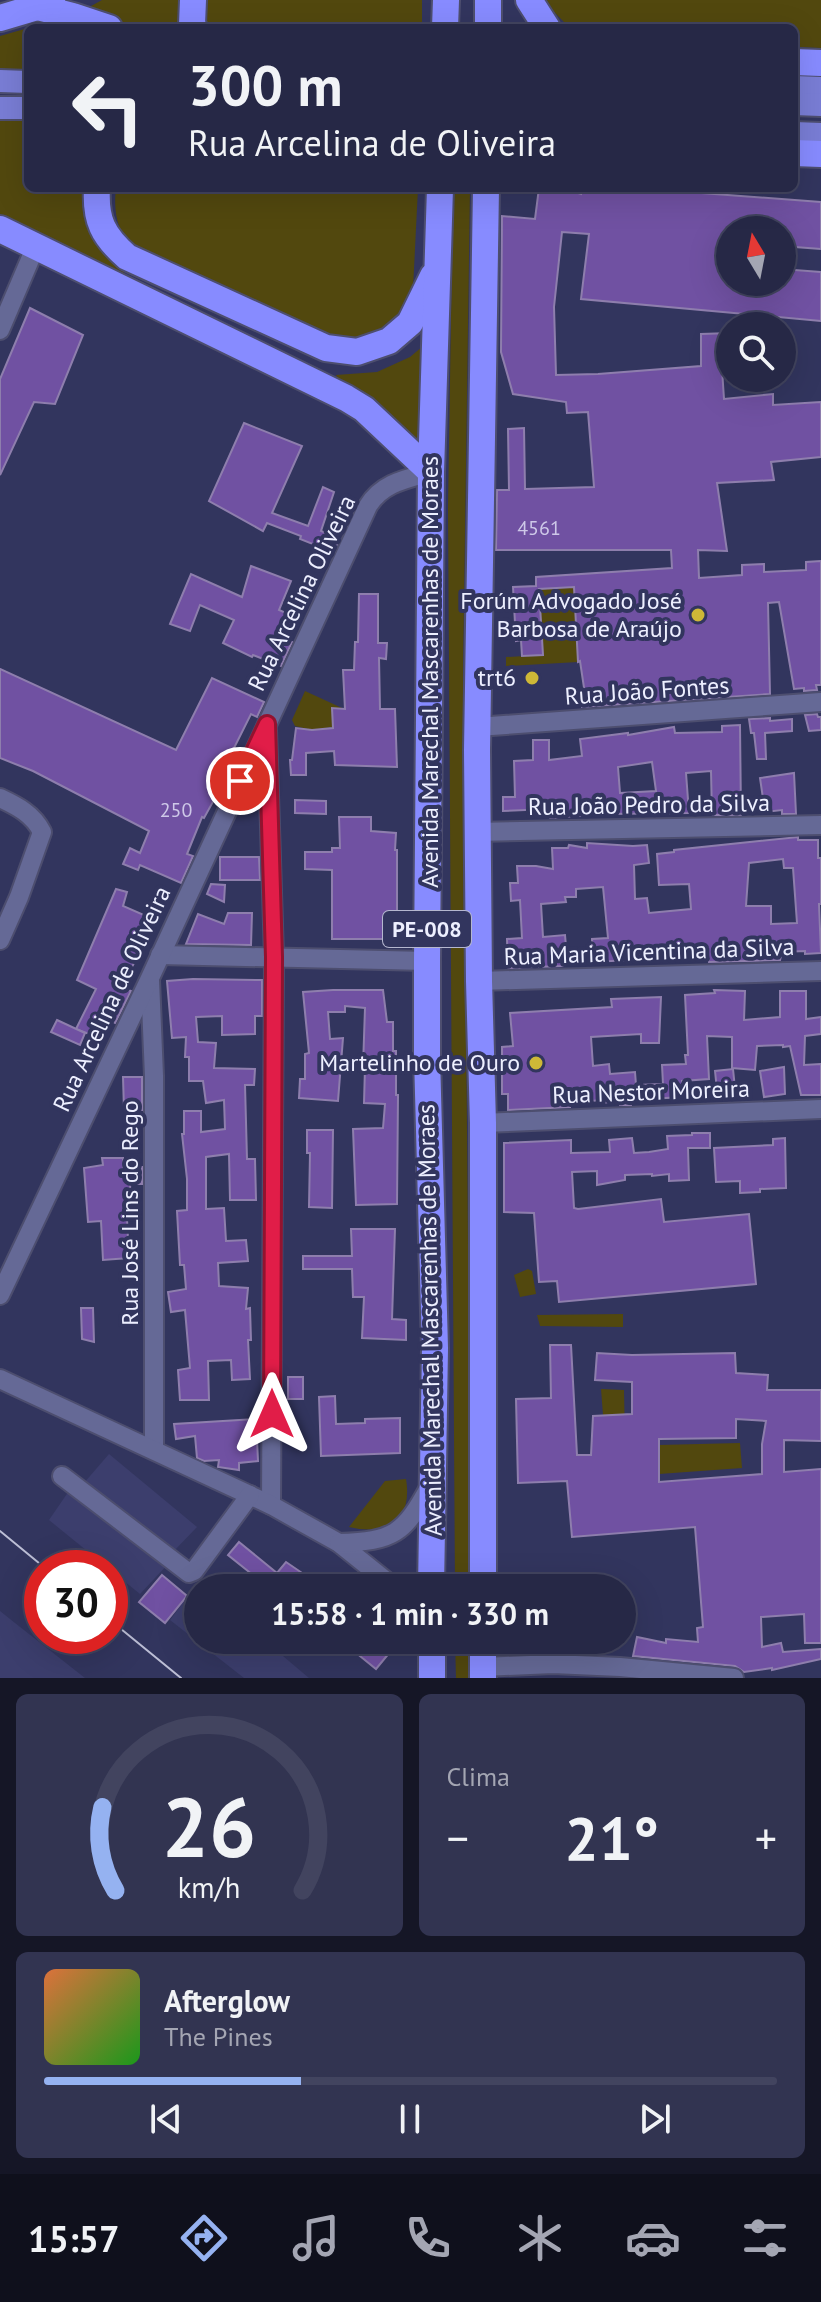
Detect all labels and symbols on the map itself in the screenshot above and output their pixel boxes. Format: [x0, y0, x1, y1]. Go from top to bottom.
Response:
north arrow [716, 216, 796, 296]
street label: Avenida Marechal Mascarenhas de Moraes [414, 456, 445, 888]
street label: Rua Arcelina Oliveira [241, 490, 362, 696]
house number: 4561 [517, 515, 561, 541]
place label: Forúm Advogado José Barbosa de Araújo [460, 585, 682, 644]
marker: Forúm Advogado José Barbosa de Araújo [689, 606, 707, 624]
place label: trt6 [478, 662, 516, 693]
marker: trt6 [523, 669, 541, 687]
street label: Rua João Fontes [564, 669, 730, 712]
pin [206, 747, 274, 815]
street label: Rua João Pedro da Silva [528, 787, 770, 822]
house number: 250 [160, 797, 192, 823]
street label: Rua Arcelina de Oliveira [46, 881, 177, 1117]
road number: PE-008 [383, 911, 471, 947]
street label: Rua Maria Vicentina da Silva [503, 931, 795, 972]
place label: Martelinho de Ouro [319, 1047, 520, 1078]
marker: Martelinho de Ouro [527, 1054, 545, 1072]
street label: Rua Nestor Moreira [552, 1073, 750, 1110]
street label: Rua José Lins do Rego [114, 1100, 145, 1326]
street label: Avenida Marechal Mascarenhas de Moraes [410, 1104, 449, 1536]
position arrow [230, 1372, 314, 1456]
speed limit sign: 30 [24, 1550, 128, 1654]

